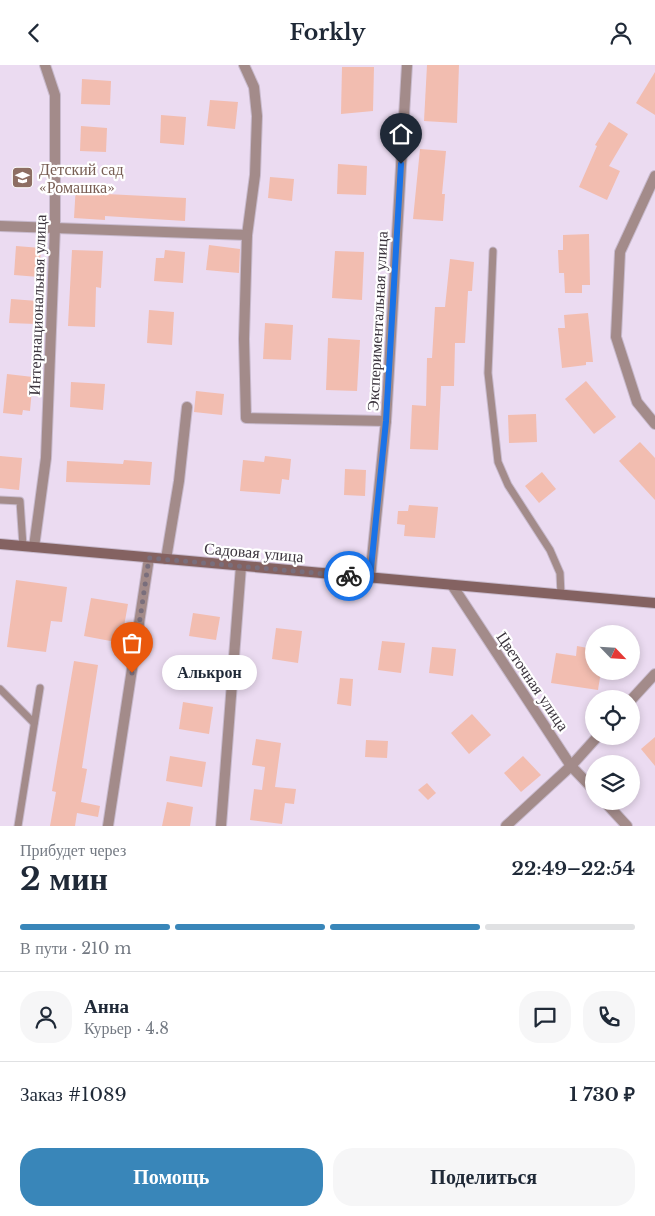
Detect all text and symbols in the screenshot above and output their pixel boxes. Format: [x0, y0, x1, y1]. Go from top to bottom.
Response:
icon: back [20, 19, 48, 47]
text: Forkly [289, 19, 366, 46]
icon: person [607, 19, 635, 47]
pin [380, 113, 422, 164]
icon: home [387, 120, 415, 148]
place label: Детский сад «Ромашка» [39, 159, 124, 197]
school or university icon: Детский сад «Ромашка» [11, 166, 35, 190]
street label: Интернациональная улица [24, 214, 50, 396]
street label: Экспериментальная улица [362, 231, 392, 411]
street label: Садовая улица [203, 538, 305, 566]
courier [324, 551, 374, 601]
icon: bike [335, 562, 363, 590]
pin [111, 622, 153, 673]
north arrow [585, 625, 640, 680]
map controls [585, 625, 640, 810]
street label: Цветочная улица [492, 627, 574, 735]
icon: bag [118, 629, 146, 657]
callout: Алькрон [162, 655, 257, 691]
text: Алькрон [177, 662, 242, 682]
button: locate [585, 690, 640, 745]
button: layers [585, 755, 640, 810]
text: Прибудет через [20, 840, 126, 860]
text: 22:49–22:54 [512, 857, 635, 880]
text: 2 мин [20, 859, 108, 899]
text: В пути · 210 m [20, 938, 131, 958]
button: person [20, 991, 72, 1043]
button: chat [519, 991, 571, 1043]
button: phone [583, 991, 635, 1043]
text: Анна [84, 995, 129, 1018]
text: Курьер · 4.8 [84, 1018, 169, 1038]
text: Заказ #1089 [20, 1083, 127, 1106]
text: 1 730 ₽ [569, 1083, 635, 1106]
button: Помощь [20, 1148, 323, 1206]
button: Поделиться [333, 1148, 635, 1206]

